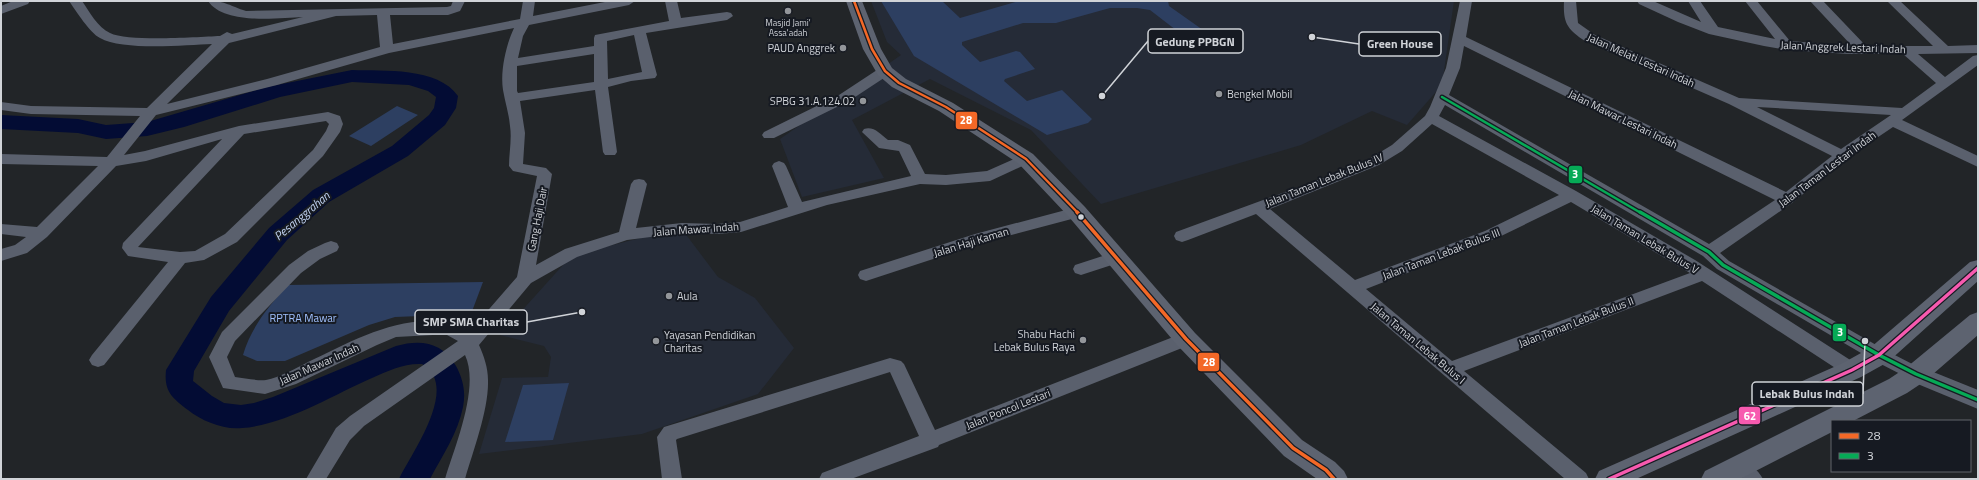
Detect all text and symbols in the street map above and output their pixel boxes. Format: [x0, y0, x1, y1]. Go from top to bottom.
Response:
marker: Masjid Jami' Assa'adah [783, 6, 793, 16]
place label: Masjid Jami' Assa'adah [765, 16, 811, 39]
callout: Gedung PPBGN [1148, 29, 1243, 53]
street label: Jalan Melati Lestari Indah [1585, 29, 1697, 91]
text: Gedung PPBGN [1155, 32, 1235, 51]
callout: Green House [1359, 32, 1441, 56]
text: Green House [1367, 34, 1433, 53]
street label: Jalan Anggrek Lestari Indah [1780, 37, 1906, 57]
place label: PAUD Anggrek [767, 40, 836, 56]
marker: PAUD Anggrek [838, 43, 848, 53]
place label: Bengkel Mobil [1227, 86, 1292, 102]
street label: Jalan Mawar Lestari Indah [1566, 86, 1680, 152]
marker: Bengkel Mobil [1214, 89, 1224, 99]
place label: SPBG 31.A.124.02 [770, 93, 855, 109]
marker: SPBG 31.A.124.02 [858, 96, 868, 106]
line badge: 28 [955, 111, 978, 130]
text: 28 [960, 112, 972, 128]
street label: Jalan Taman Lestari Indah [1775, 127, 1879, 211]
street label: Jalan Taman Lebak Bulus IV [1263, 149, 1386, 211]
line badge: 3 [1568, 165, 1583, 184]
text: 3 [1572, 166, 1578, 182]
street label: Gang Haji Dair [523, 185, 551, 253]
water label: Pesanggrahan [269, 186, 335, 245]
street label: Jalan Taman Lebak Bulus V [1588, 200, 1702, 278]
unlabelled marker [1076, 212, 1086, 222]
street label: Jalan Mawar Indah [653, 218, 739, 240]
street label: Jalan Haji Kaman [932, 223, 1011, 261]
street label: Jalan Taman Lebak Bulus III [1380, 224, 1502, 284]
place label: Aula [677, 288, 698, 304]
marker: Aula [664, 291, 674, 301]
street label: Jalan Taman Lebak Bulus II [1516, 293, 1636, 351]
street label: Jalan Taman Lebak Bulus I [1367, 298, 1469, 388]
park label: RPTRA Mawar [269, 310, 337, 326]
callout: SMP SMA Charitas [415, 310, 527, 334]
text: SMP SMA Charitas [423, 312, 519, 331]
line badge: 3 [1832, 323, 1847, 342]
text: 3 [1837, 324, 1843, 340]
place label: Shabu Hachi Lebak Bulus Raya [994, 326, 1075, 355]
place label: Yayasan Pendidikan Charitas [664, 327, 755, 356]
marker: Shabu Hachi Lebak Bulus Raya [1078, 335, 1088, 345]
marker: Yayasan Pendidikan Charitas [651, 336, 661, 346]
street label: Jalan Mawar Indah [277, 339, 361, 389]
line badge: 28 [1197, 352, 1220, 372]
text: 28 [1203, 354, 1215, 370]
callout: Lebak Bulus Indah [1752, 382, 1863, 406]
text: Lebak Bulus Indah [1760, 384, 1854, 403]
street label: Jalan Poncol Lestari [963, 385, 1053, 433]
line badge: 62 [1738, 406, 1761, 425]
text: 62 [1744, 408, 1756, 424]
legend [1831, 420, 1971, 472]
text: 28 [1867, 426, 1881, 445]
text: 3 [1867, 446, 1874, 465]

